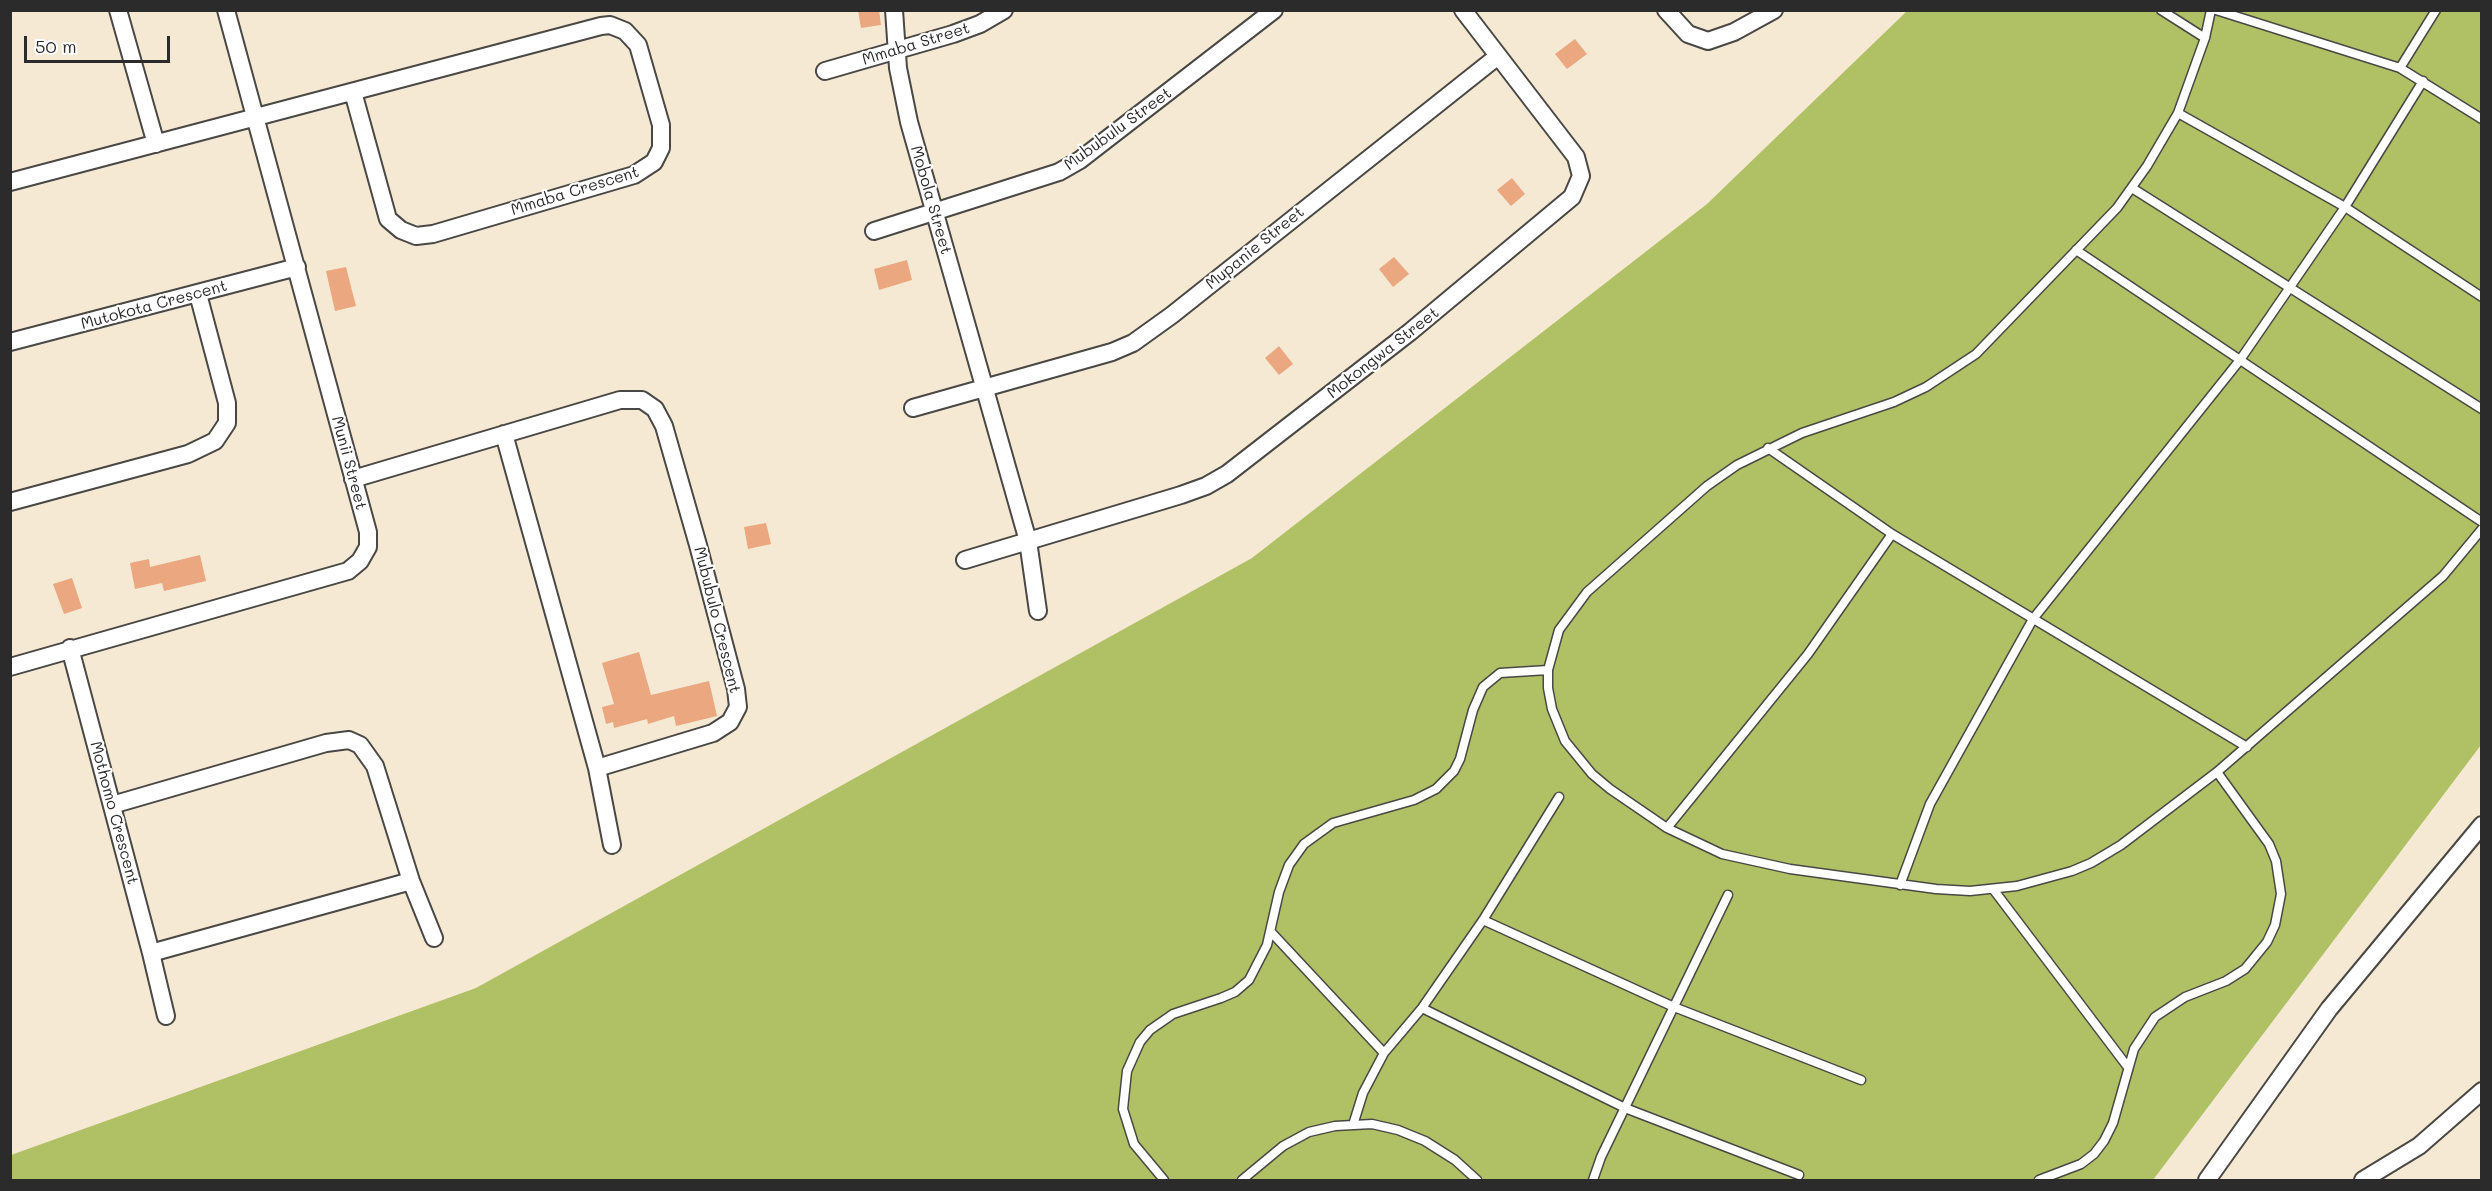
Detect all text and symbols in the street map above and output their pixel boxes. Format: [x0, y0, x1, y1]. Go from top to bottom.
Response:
street label: Mmaba Street [860, 18, 972, 70]
scale bar [27, 24, 172, 62]
text: 50 m [35, 34, 77, 58]
street label: Mububulu Street [1060, 84, 1176, 174]
street label: Mobola Street [906, 144, 956, 256]
street label: Mmaba Crescent [509, 162, 641, 220]
street label: Mupanie Street [1202, 202, 1308, 294]
street label: Mutokota Crescent [79, 276, 229, 334]
street label: Mokongwa Street [1323, 303, 1443, 403]
street label: Munii Street [327, 414, 371, 512]
street label: Mububulo Crescent [689, 545, 745, 695]
street label: Mothomo Crescent [86, 739, 142, 887]

